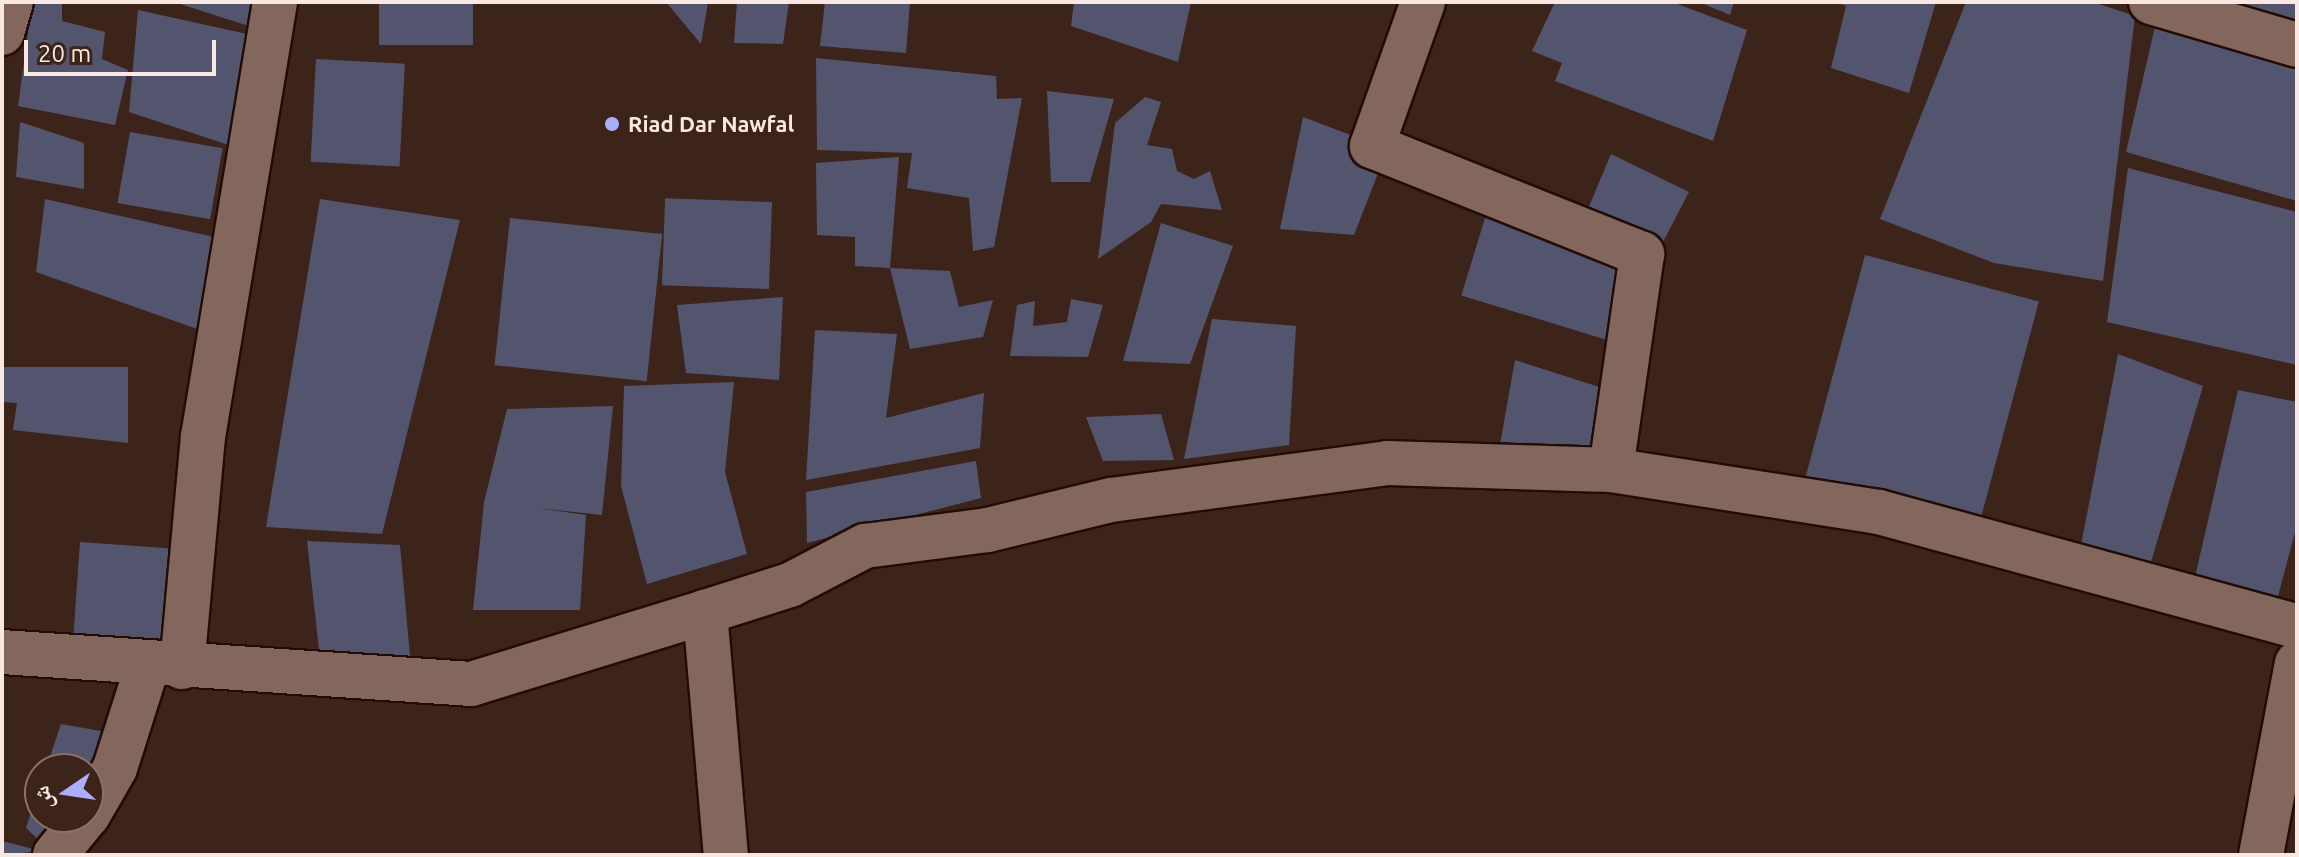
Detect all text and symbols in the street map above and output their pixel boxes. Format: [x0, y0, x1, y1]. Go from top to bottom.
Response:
scale bar [28, 24, 220, 74]
text: 20 m [38, 40, 91, 67]
place label: Riad Dar Nawfal [628, 111, 794, 137]
marker: Riad Dar Nawfal [603, 115, 621, 133]
north arrow [24, 753, 104, 833]
text: ش [27, 784, 57, 812]

